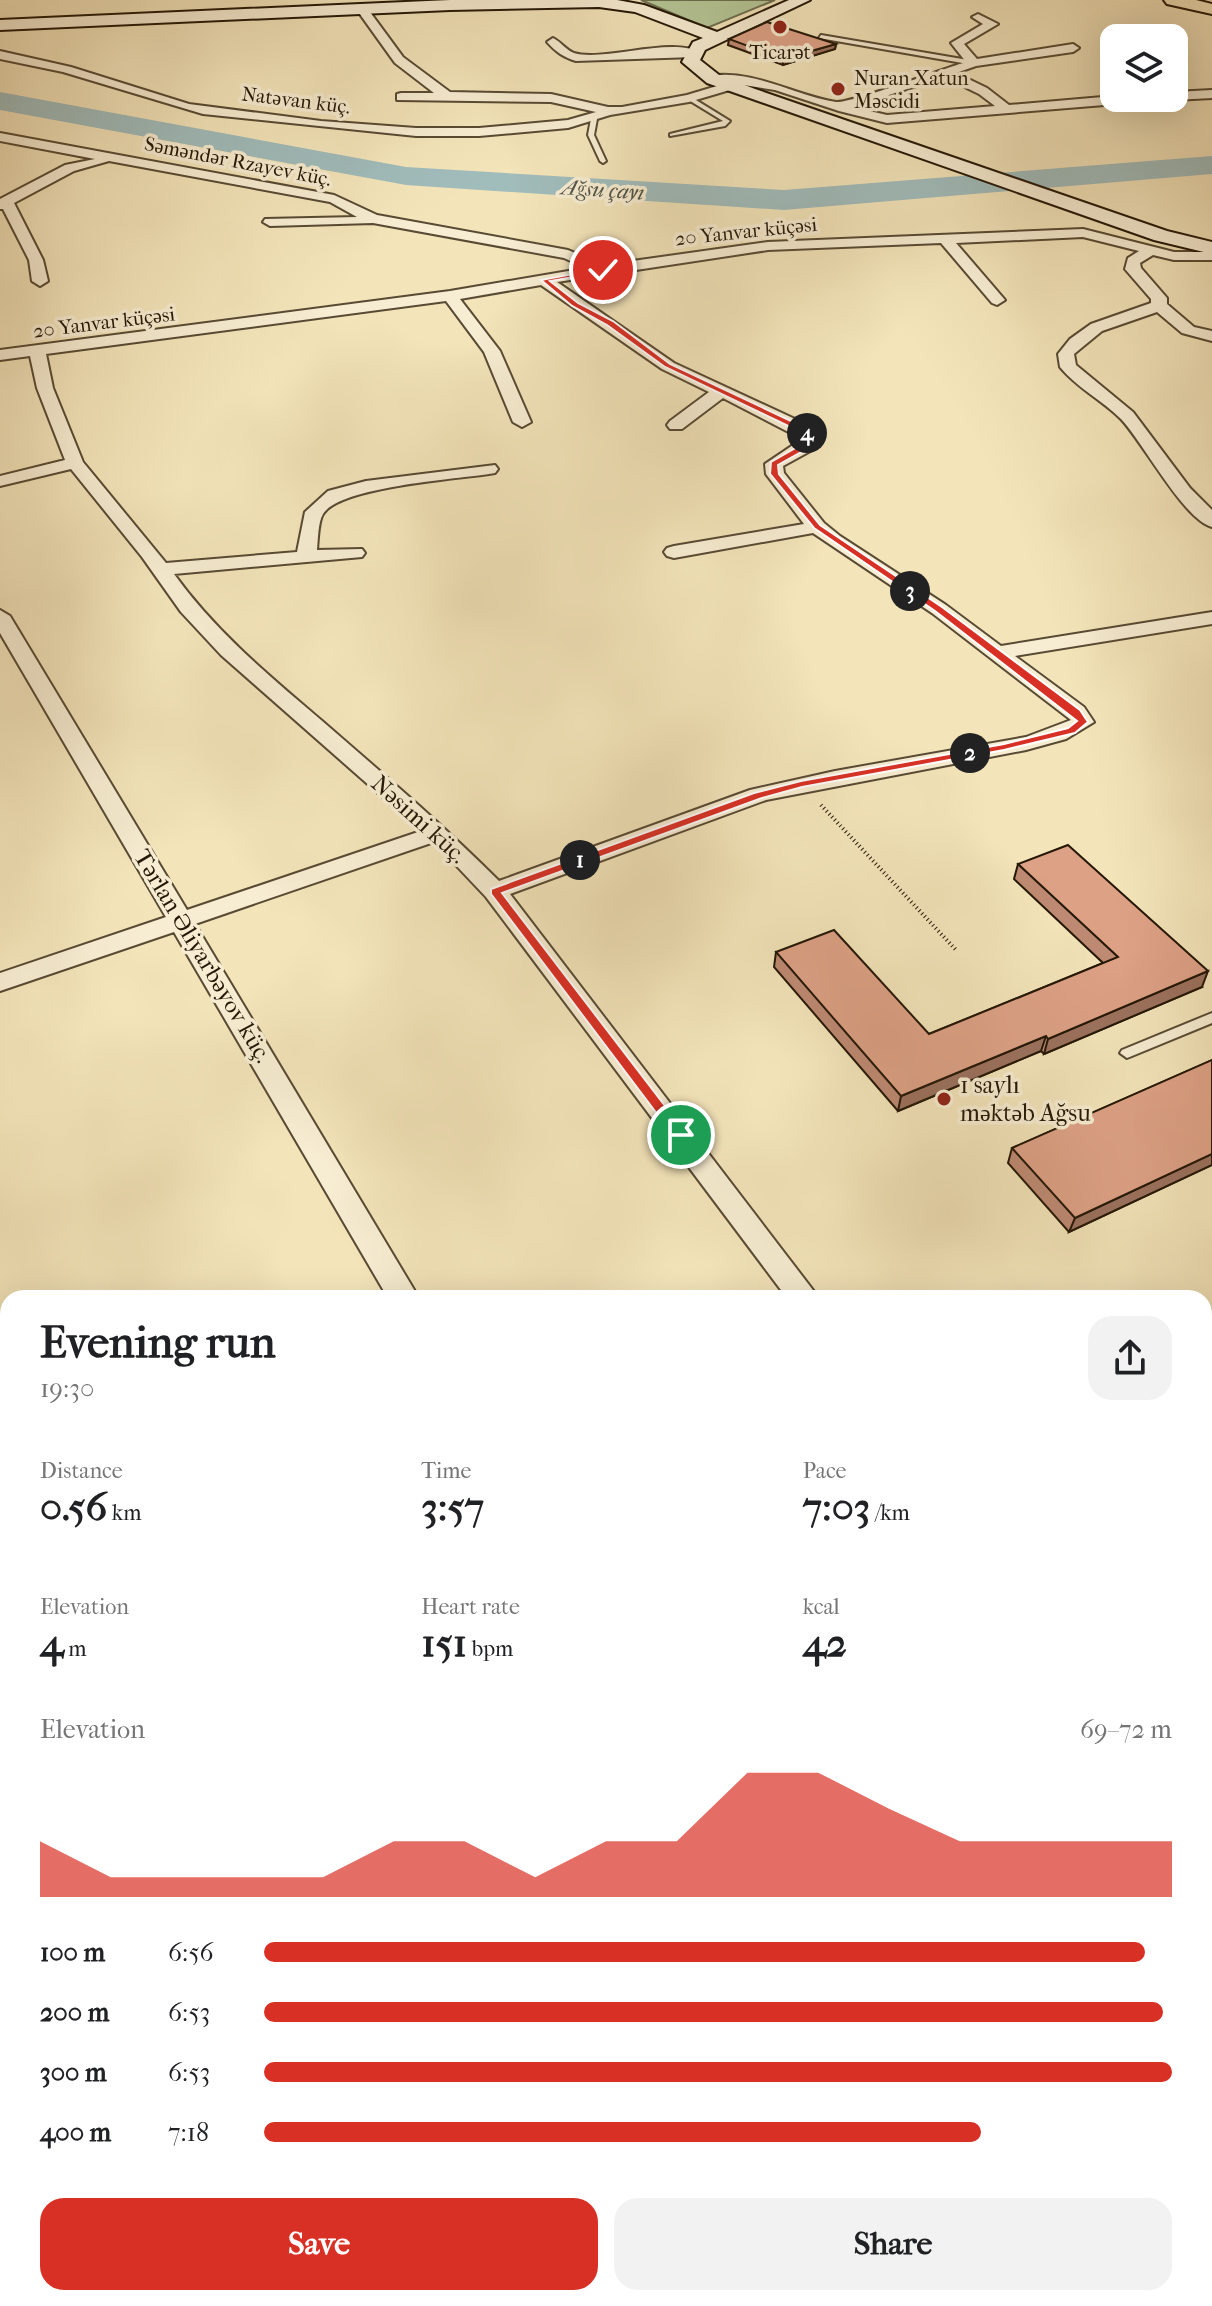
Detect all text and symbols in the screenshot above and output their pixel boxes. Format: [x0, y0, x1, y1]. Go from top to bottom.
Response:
marker: Ticarət [771, 18, 789, 36]
map controls [1100, 24, 1188, 112]
button: layers [1100, 24, 1188, 112]
place label: Ticarət [749, 41, 811, 64]
place label: Nuran Xatun Məscidi [854, 67, 969, 113]
marker: Nuran Xatun Məscidi [829, 80, 847, 98]
street label: Natəvan küç. [240, 82, 352, 119]
street label: Səməndər Rzayev küç. [143, 132, 333, 191]
water label: Ağsu çayı [558, 174, 645, 206]
street label: 20 Yanvar küçəsi [674, 213, 818, 250]
pin [569, 236, 637, 304]
icon: check [581, 248, 625, 292]
street label: 20 Yanvar küçəsi [32, 302, 176, 343]
pin: 4 [787, 413, 827, 453]
text: 4 [801, 420, 814, 446]
pin: 3 [890, 571, 930, 611]
text: 3 [905, 578, 915, 604]
pin: 2 [950, 733, 990, 773]
text: 2 [964, 740, 976, 766]
street label: Nəsimi küç. [365, 769, 472, 870]
pin: 1 [560, 840, 600, 880]
street label: Tərlan Əliyarbəyov küç. [127, 844, 278, 1068]
text: 1 [576, 847, 584, 873]
place label: 1 saylı məktəb Ağsu [960, 1071, 1091, 1127]
marker: 1 saylı məktəb Ağsu [935, 1090, 953, 1108]
pin [647, 1101, 715, 1169]
icon: arrive [659, 1113, 703, 1157]
button: share [1088, 1316, 1172, 1400]
text: Evening run [40, 1317, 275, 1368]
text: 19:30 [40, 1373, 94, 1404]
text: Distance [40, 1458, 123, 1484]
text: Time [421, 1458, 471, 1484]
text: Pace [803, 1458, 846, 1484]
text: 0.56 [40, 1484, 107, 1530]
text: 3:57 [421, 1484, 484, 1530]
text: 7:03 [803, 1484, 870, 1530]
text: km [107, 1500, 141, 1526]
text: /km [870, 1500, 910, 1526]
text: Elevation [40, 1594, 129, 1620]
text: Heart rate [421, 1594, 520, 1620]
text: kcal [803, 1594, 840, 1620]
text: 4 [40, 1620, 64, 1666]
text: 151 [421, 1620, 467, 1666]
text: 42 [803, 1620, 847, 1666]
text: m [64, 1636, 87, 1662]
text: bpm [467, 1636, 513, 1662]
text: Elevation [40, 1714, 145, 1745]
text: 69–72 m [1080, 1714, 1172, 1745]
text: 100 m [40, 1937, 105, 1968]
text: 6:56 [168, 1937, 214, 1968]
text: 200 m [40, 1997, 109, 2028]
text: 6:53 [168, 1997, 210, 2028]
text: 300 m [40, 2057, 107, 2088]
text: 6:53 [168, 2057, 210, 2088]
text: 400 m [40, 2117, 111, 2148]
text: 7:18 [168, 2117, 209, 2148]
button: Save [40, 2198, 598, 2290]
button: Share [614, 2198, 1172, 2290]

